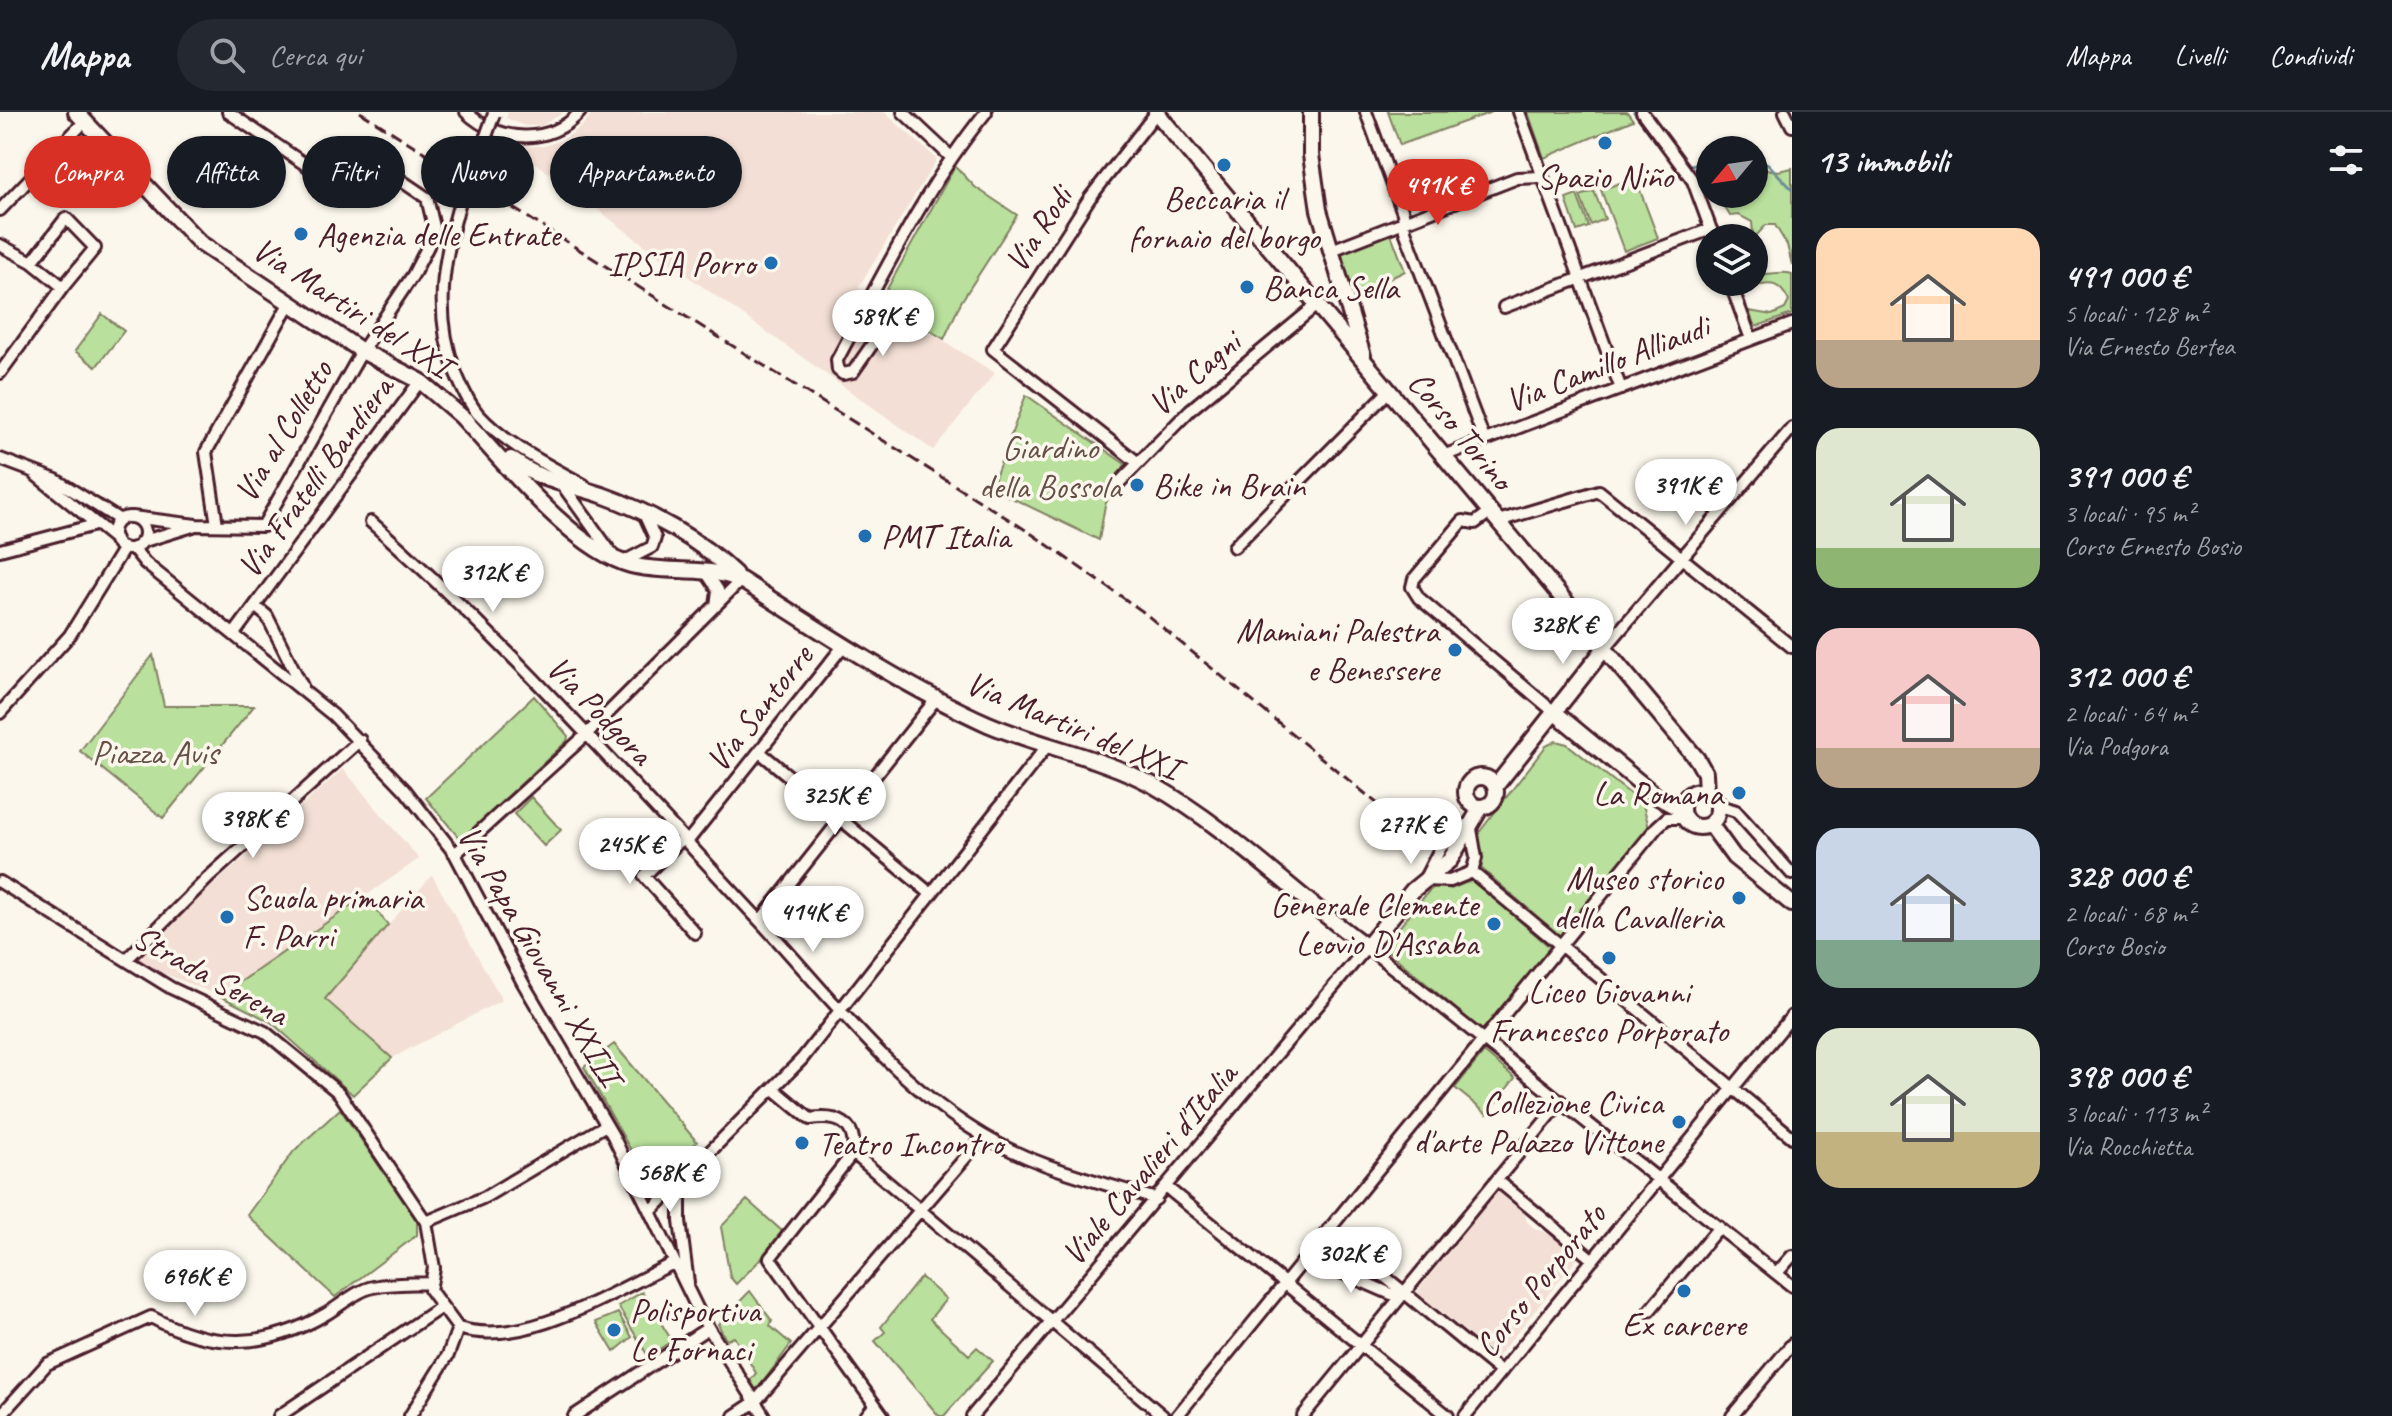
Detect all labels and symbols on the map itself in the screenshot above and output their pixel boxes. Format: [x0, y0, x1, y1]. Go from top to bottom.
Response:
marker: Spazio Niño [1596, 134, 1614, 152]
north arrow [1696, 136, 1768, 208]
place label: Spazio Niño [1537, 155, 1675, 198]
marker: Beccaria il fornaio del borgo [1215, 156, 1233, 174]
pin: 491K € [1373, 159, 1503, 227]
street label: Via Rodi [994, 175, 1083, 280]
place label: Beccaria il fornaio del borgo [1128, 177, 1322, 259]
place label: Agenzia delle Entrate [317, 213, 563, 256]
marker: Agenzia delle Entrate [292, 225, 310, 243]
street label: Via Martiri del XXI [245, 227, 465, 391]
place label: IPSIA Porro [608, 242, 759, 285]
marker: IPSIA Porro [762, 254, 780, 272]
place label: Banca Sella [1263, 266, 1401, 309]
marker: Banca Sella [1238, 278, 1256, 296]
pin: 589K € [818, 290, 948, 358]
street label: Via Camillo Alliaudi [1499, 303, 1719, 421]
street label: Via Cagni [1139, 319, 1252, 425]
street label: Via al Colletto [224, 351, 343, 510]
street label: Corso Torino [1399, 362, 1526, 501]
street label: Via Fratelli Bandiera [227, 365, 404, 586]
park label: Giardino della Bossola [979, 426, 1123, 508]
pin: 391K € [1621, 459, 1751, 527]
place label: Bike in Brain [1153, 464, 1307, 507]
marker: Bike in Brain [1128, 476, 1146, 494]
place label: PMT Italia [881, 515, 1013, 558]
marker: PMT Italia [856, 527, 874, 545]
pin: 312K € [428, 546, 558, 614]
pin: 328K € [1498, 598, 1628, 666]
place label: Mamiani Palestra e Benessere [1236, 609, 1441, 691]
street label: Via Santorre [696, 634, 823, 780]
marker: Mamiani Palestra e Benessere [1446, 641, 1464, 659]
street label: Via Podgora [537, 646, 664, 775]
street label: Via Martiri del XXI [960, 661, 1193, 792]
park label: Piazza Avis [92, 731, 221, 774]
pin: 325K € [770, 769, 900, 837]
place label: La Romana [1593, 772, 1725, 815]
marker: La Romana [1730, 784, 1748, 802]
pin: 398K € [188, 792, 318, 860]
pin: 277K € [1346, 798, 1476, 866]
street label: Via Papa Giovanni XXIII [448, 817, 635, 1098]
pin: 245K € [565, 818, 695, 886]
place label: Museo storico della Cavalleria [1553, 857, 1725, 939]
place label: Scuola primaria F. Parri [243, 876, 425, 958]
place label: Generale Clemente Leovio D'Assaba [1270, 883, 1481, 965]
pin: 414K € [748, 886, 878, 954]
marker: Museo storico della Cavalleria [1730, 889, 1748, 907]
marker: Scuola primaria F. Parri [218, 908, 236, 926]
street label: Strada Serena [126, 915, 298, 1036]
marker: Generale Clemente Leovio D'Assaba [1485, 915, 1503, 933]
marker: Liceo Giovanni Francesco Porporato [1600, 949, 1618, 967]
place label: Liceo Giovanni Francesco Porporato [1490, 970, 1730, 1052]
street label: Viale Cavalieri d'Italia [1052, 1052, 1248, 1274]
place label: Collezione Civica d'arte Palazzo Vittone [1414, 1081, 1665, 1163]
marker: Collezione Civica d'arte Palazzo Vittone [1670, 1113, 1688, 1131]
place label: Teatro Incontro [818, 1122, 1007, 1165]
marker: Teatro Incontro [793, 1134, 811, 1152]
pin: 568K € [605, 1146, 735, 1214]
street label: Corso Porporato [1465, 1193, 1616, 1366]
pin: 302K € [1286, 1227, 1416, 1295]
pin: 696K € [130, 1250, 260, 1318]
marker: Ex carcere [1675, 1282, 1693, 1300]
place label: Polisportiva Le Fornaci [630, 1289, 762, 1371]
place label: Ex carcere [1622, 1303, 1748, 1346]
marker: Polisportiva Le Fornaci [605, 1321, 623, 1339]

